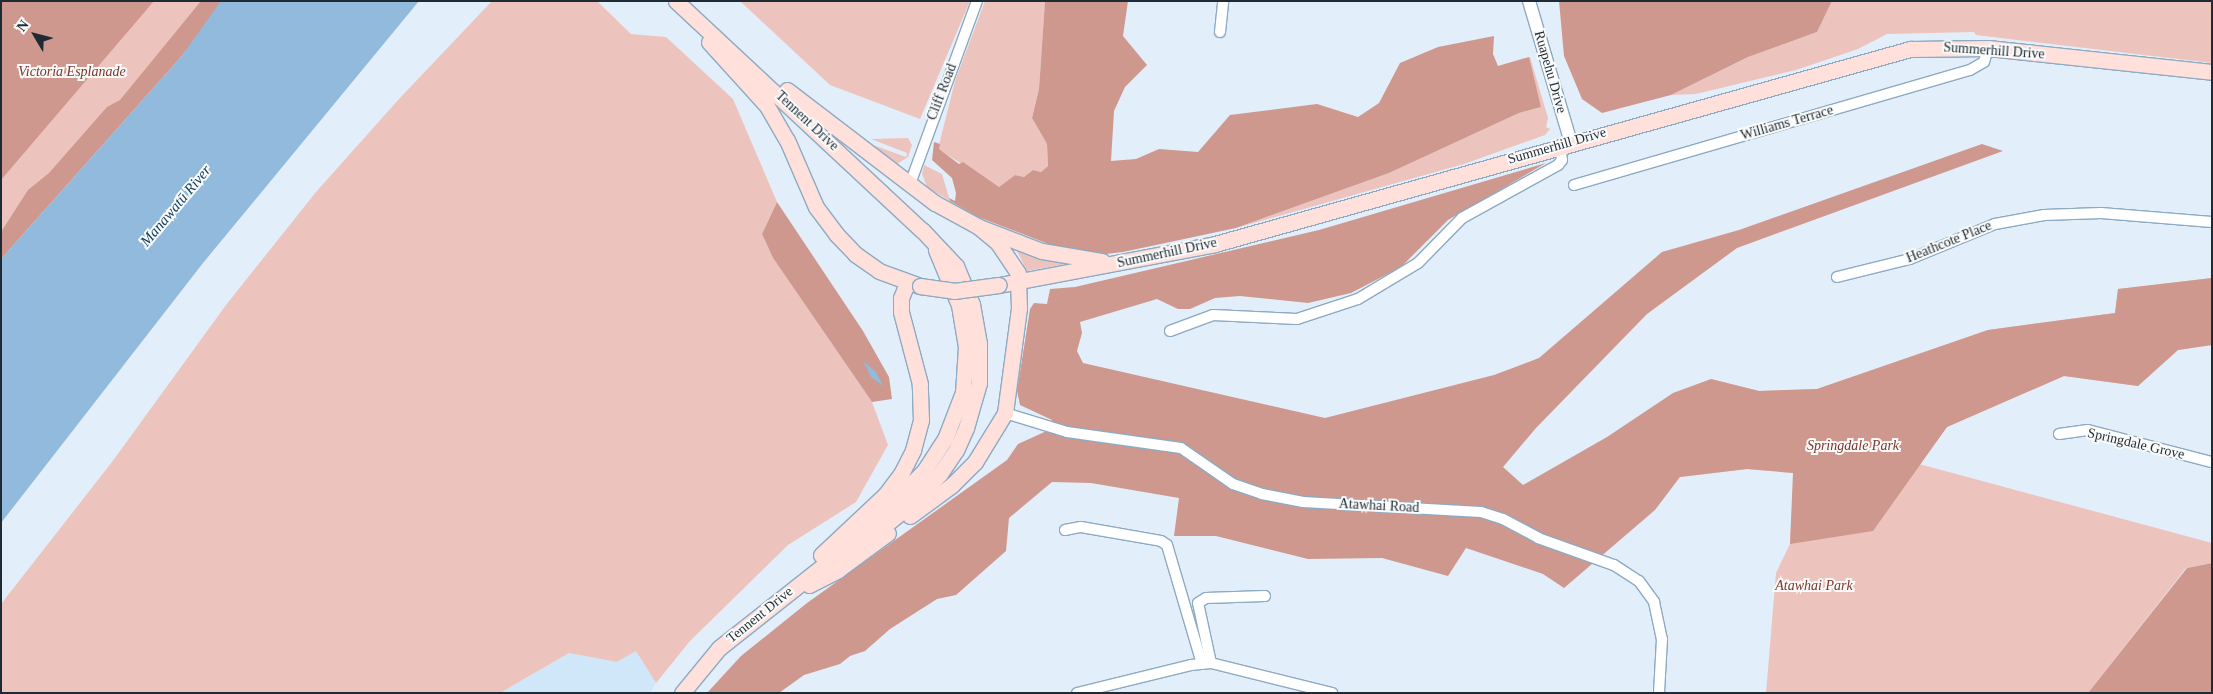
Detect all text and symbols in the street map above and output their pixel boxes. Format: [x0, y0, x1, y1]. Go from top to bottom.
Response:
north arrow [10, 10, 60, 60]
text: N [14, 17, 32, 34]
street label: Ruapehu Drive [1530, 29, 1570, 115]
street label: Summerhill Drive [1943, 39, 2045, 63]
street label: Cliff Road [924, 61, 960, 123]
park label: Victoria Esplanade [18, 64, 126, 80]
street label: Tennent Drive [772, 87, 842, 155]
street label: Williams Terrace [1739, 102, 1835, 144]
street label: Summerhill Drive [1506, 124, 1608, 168]
water label: Manawatū River [137, 162, 215, 250]
street label: Heathcote Place [1904, 217, 1994, 267]
street label: Summerhill Drive [1116, 234, 1218, 272]
street label: Springdale Grove [2086, 425, 2186, 463]
park label: Springdale Park [1807, 438, 1899, 454]
street label: Atawhai Road [1338, 496, 1420, 516]
park label: Atawhai Park [1775, 578, 1853, 594]
street label: Tennent Drive [724, 583, 796, 647]

